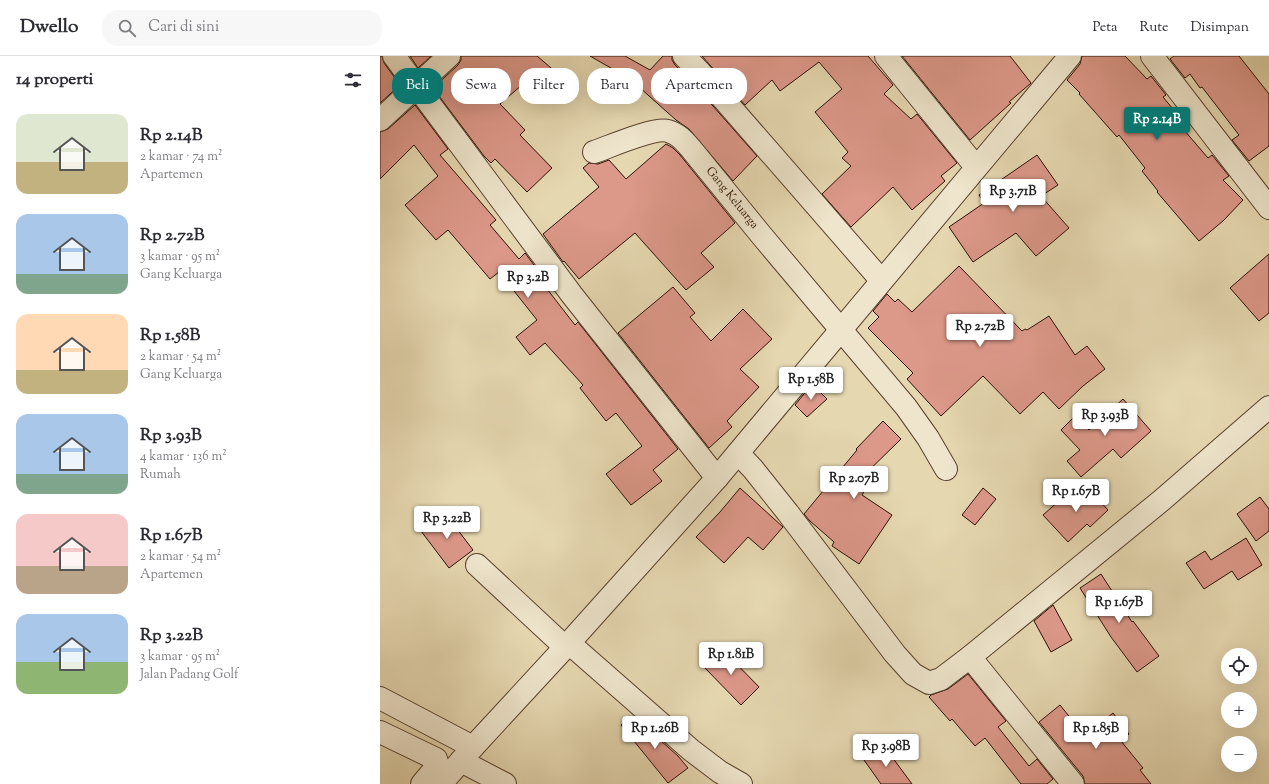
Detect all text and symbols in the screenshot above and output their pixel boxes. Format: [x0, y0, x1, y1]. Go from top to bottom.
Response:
search box [102, 10, 382, 46]
text: Dwello [20, 14, 78, 41]
icon: search [116, 17, 138, 39]
text: Cari di sini [148, 17, 219, 38]
text: Peta [1092, 18, 1117, 38]
text: Rute [1139, 18, 1169, 38]
text: Disimpan [1191, 18, 1249, 38]
text: 14 properti [16, 68, 93, 92]
chip: Beli [392, 68, 443, 104]
chip: Sewa [451, 68, 511, 104]
chip: Filter [519, 68, 579, 104]
chip: Baru [587, 68, 643, 104]
chip: Apartemen [651, 68, 747, 104]
icon: filters [342, 69, 364, 91]
pin: Rp 2.14B [1116, 107, 1198, 141]
text: Rp 2.14B [1133, 111, 1181, 129]
text: Rp 2.14B [140, 124, 202, 148]
icon: home [48, 130, 96, 178]
text: 2 kamar · 74 m² [140, 148, 222, 166]
street label: Gang Keluarga [701, 163, 763, 233]
text: Apartemen [140, 166, 203, 184]
pin: Rp 3.71B [972, 179, 1054, 213]
text: Rp 3.71B [990, 183, 1036, 201]
text: Rp 2.72B [140, 224, 204, 248]
icon: home [48, 230, 96, 278]
text: 3 kamar · 95 m² [140, 248, 220, 266]
pin: Rp 3.2B [491, 265, 565, 299]
text: Gang Keluarga [140, 266, 222, 284]
text: Rp 3.2B [507, 269, 549, 287]
pin: Rp 2.72B [939, 314, 1021, 348]
text: Rp 2.72B [955, 318, 1005, 336]
text: Rp 1.58B [140, 324, 200, 348]
icon: home [48, 330, 96, 378]
text: 2 kamar · 54 m² [140, 348, 221, 366]
text: Gang Keluarga [140, 366, 222, 384]
pin: Rp 1.58B [770, 367, 852, 401]
text: Rp 1.58B [788, 371, 834, 389]
pin: Rp 3.93B [1064, 403, 1146, 437]
text: Rp 3.93B [1081, 407, 1129, 425]
text: Rp 3.93B [140, 424, 202, 448]
icon: home [48, 430, 96, 478]
text: 4 kamar · 136 m² [140, 448, 227, 466]
text: Rumah [140, 466, 181, 484]
pin: Rp 2.07B [813, 466, 895, 500]
text: Rp 2.07B [829, 470, 879, 488]
pin: Rp 1.67B [1035, 479, 1117, 513]
text: Rp 1.67B [1052, 483, 1100, 501]
pin: Rp 3.22B [406, 506, 488, 540]
text: Rp 3.22B [423, 510, 471, 528]
text: Rp 1.67B [140, 524, 203, 548]
icon: home [48, 530, 96, 578]
text: 2 kamar · 54 m² [140, 548, 221, 566]
text: Apartemen [140, 566, 203, 584]
pin: Rp 1.67B [1078, 590, 1160, 624]
text: Rp 1.67B [1095, 594, 1143, 612]
text: Rp 3.22B [140, 624, 203, 648]
icon: home [48, 630, 96, 678]
pin: Rp 1.81B [690, 642, 772, 676]
text: Rp 1.81B [708, 646, 754, 664]
text: 3 kamar · 95 m² [140, 648, 220, 666]
map controls [1221, 648, 1257, 772]
button: locate [1221, 648, 1257, 684]
text: Jalan Padang Golf [140, 666, 239, 684]
button: + [1221, 692, 1257, 728]
pin: Rp 1.26B [614, 716, 696, 750]
pin: Rp 1.85B [1055, 716, 1137, 750]
text: Rp 1.26B [631, 720, 679, 738]
text: Rp 1.85B [1073, 720, 1119, 738]
pin: Rp 3.98B [845, 734, 927, 768]
button: − [1221, 736, 1257, 772]
text: Rp 3.98B [862, 738, 910, 756]

